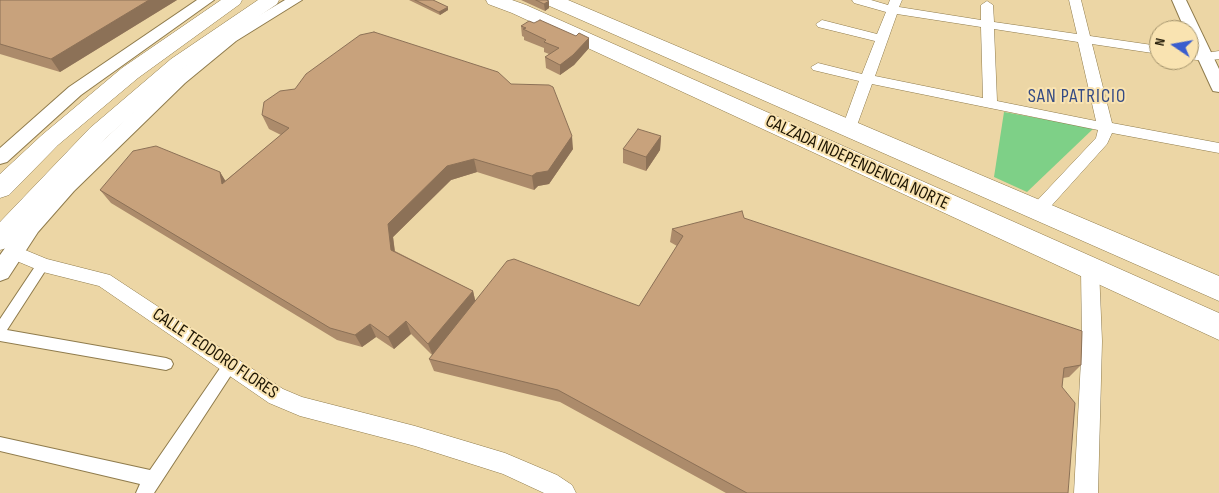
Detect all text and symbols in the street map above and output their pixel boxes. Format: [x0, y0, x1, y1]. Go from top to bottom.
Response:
north arrow [1149, 20, 1199, 70]
text: N [1151, 37, 1169, 47]
district label: SAN PATRICIO [1026, 86, 1128, 108]
street label: CALZADA INDEPENDENCIA NORTE [762, 111, 952, 215]
street label: CALLE TEODORO FLORES [148, 304, 282, 404]

